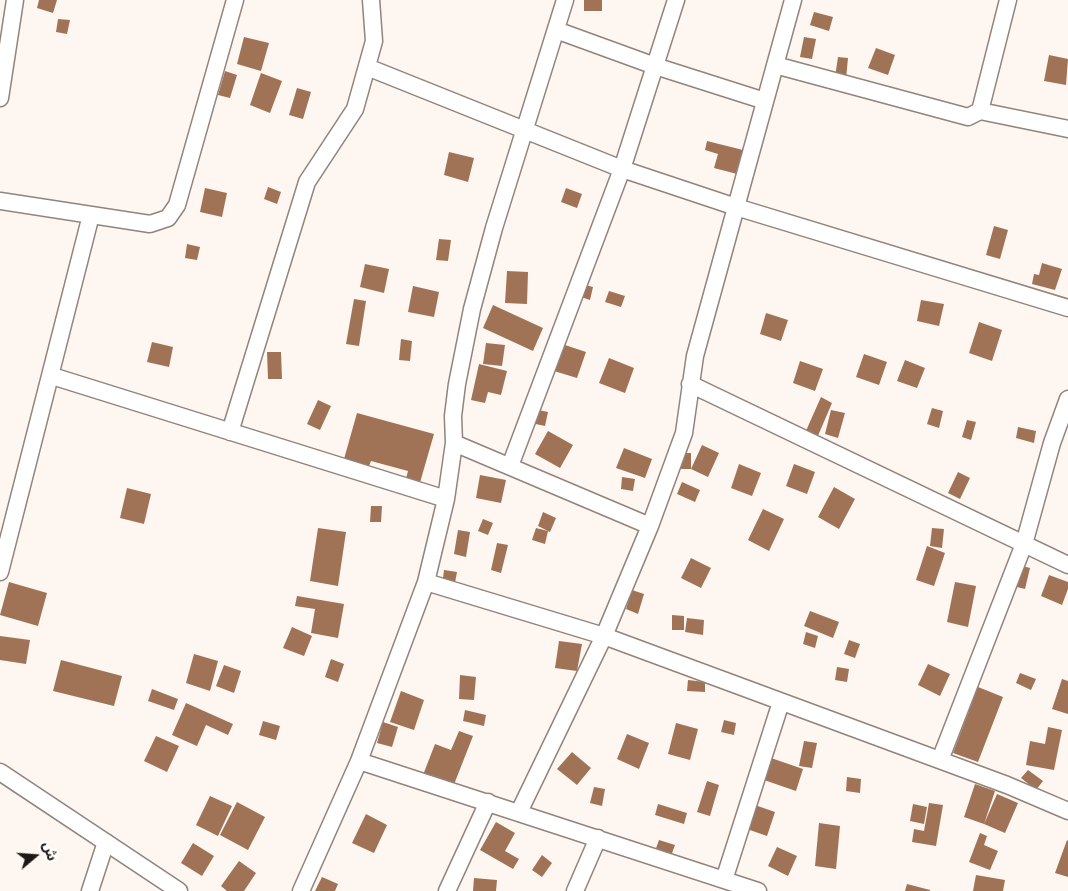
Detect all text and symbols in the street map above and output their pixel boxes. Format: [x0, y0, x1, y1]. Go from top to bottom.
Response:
north arrow [10, 831, 60, 881]
text: ش [33, 838, 66, 865]

